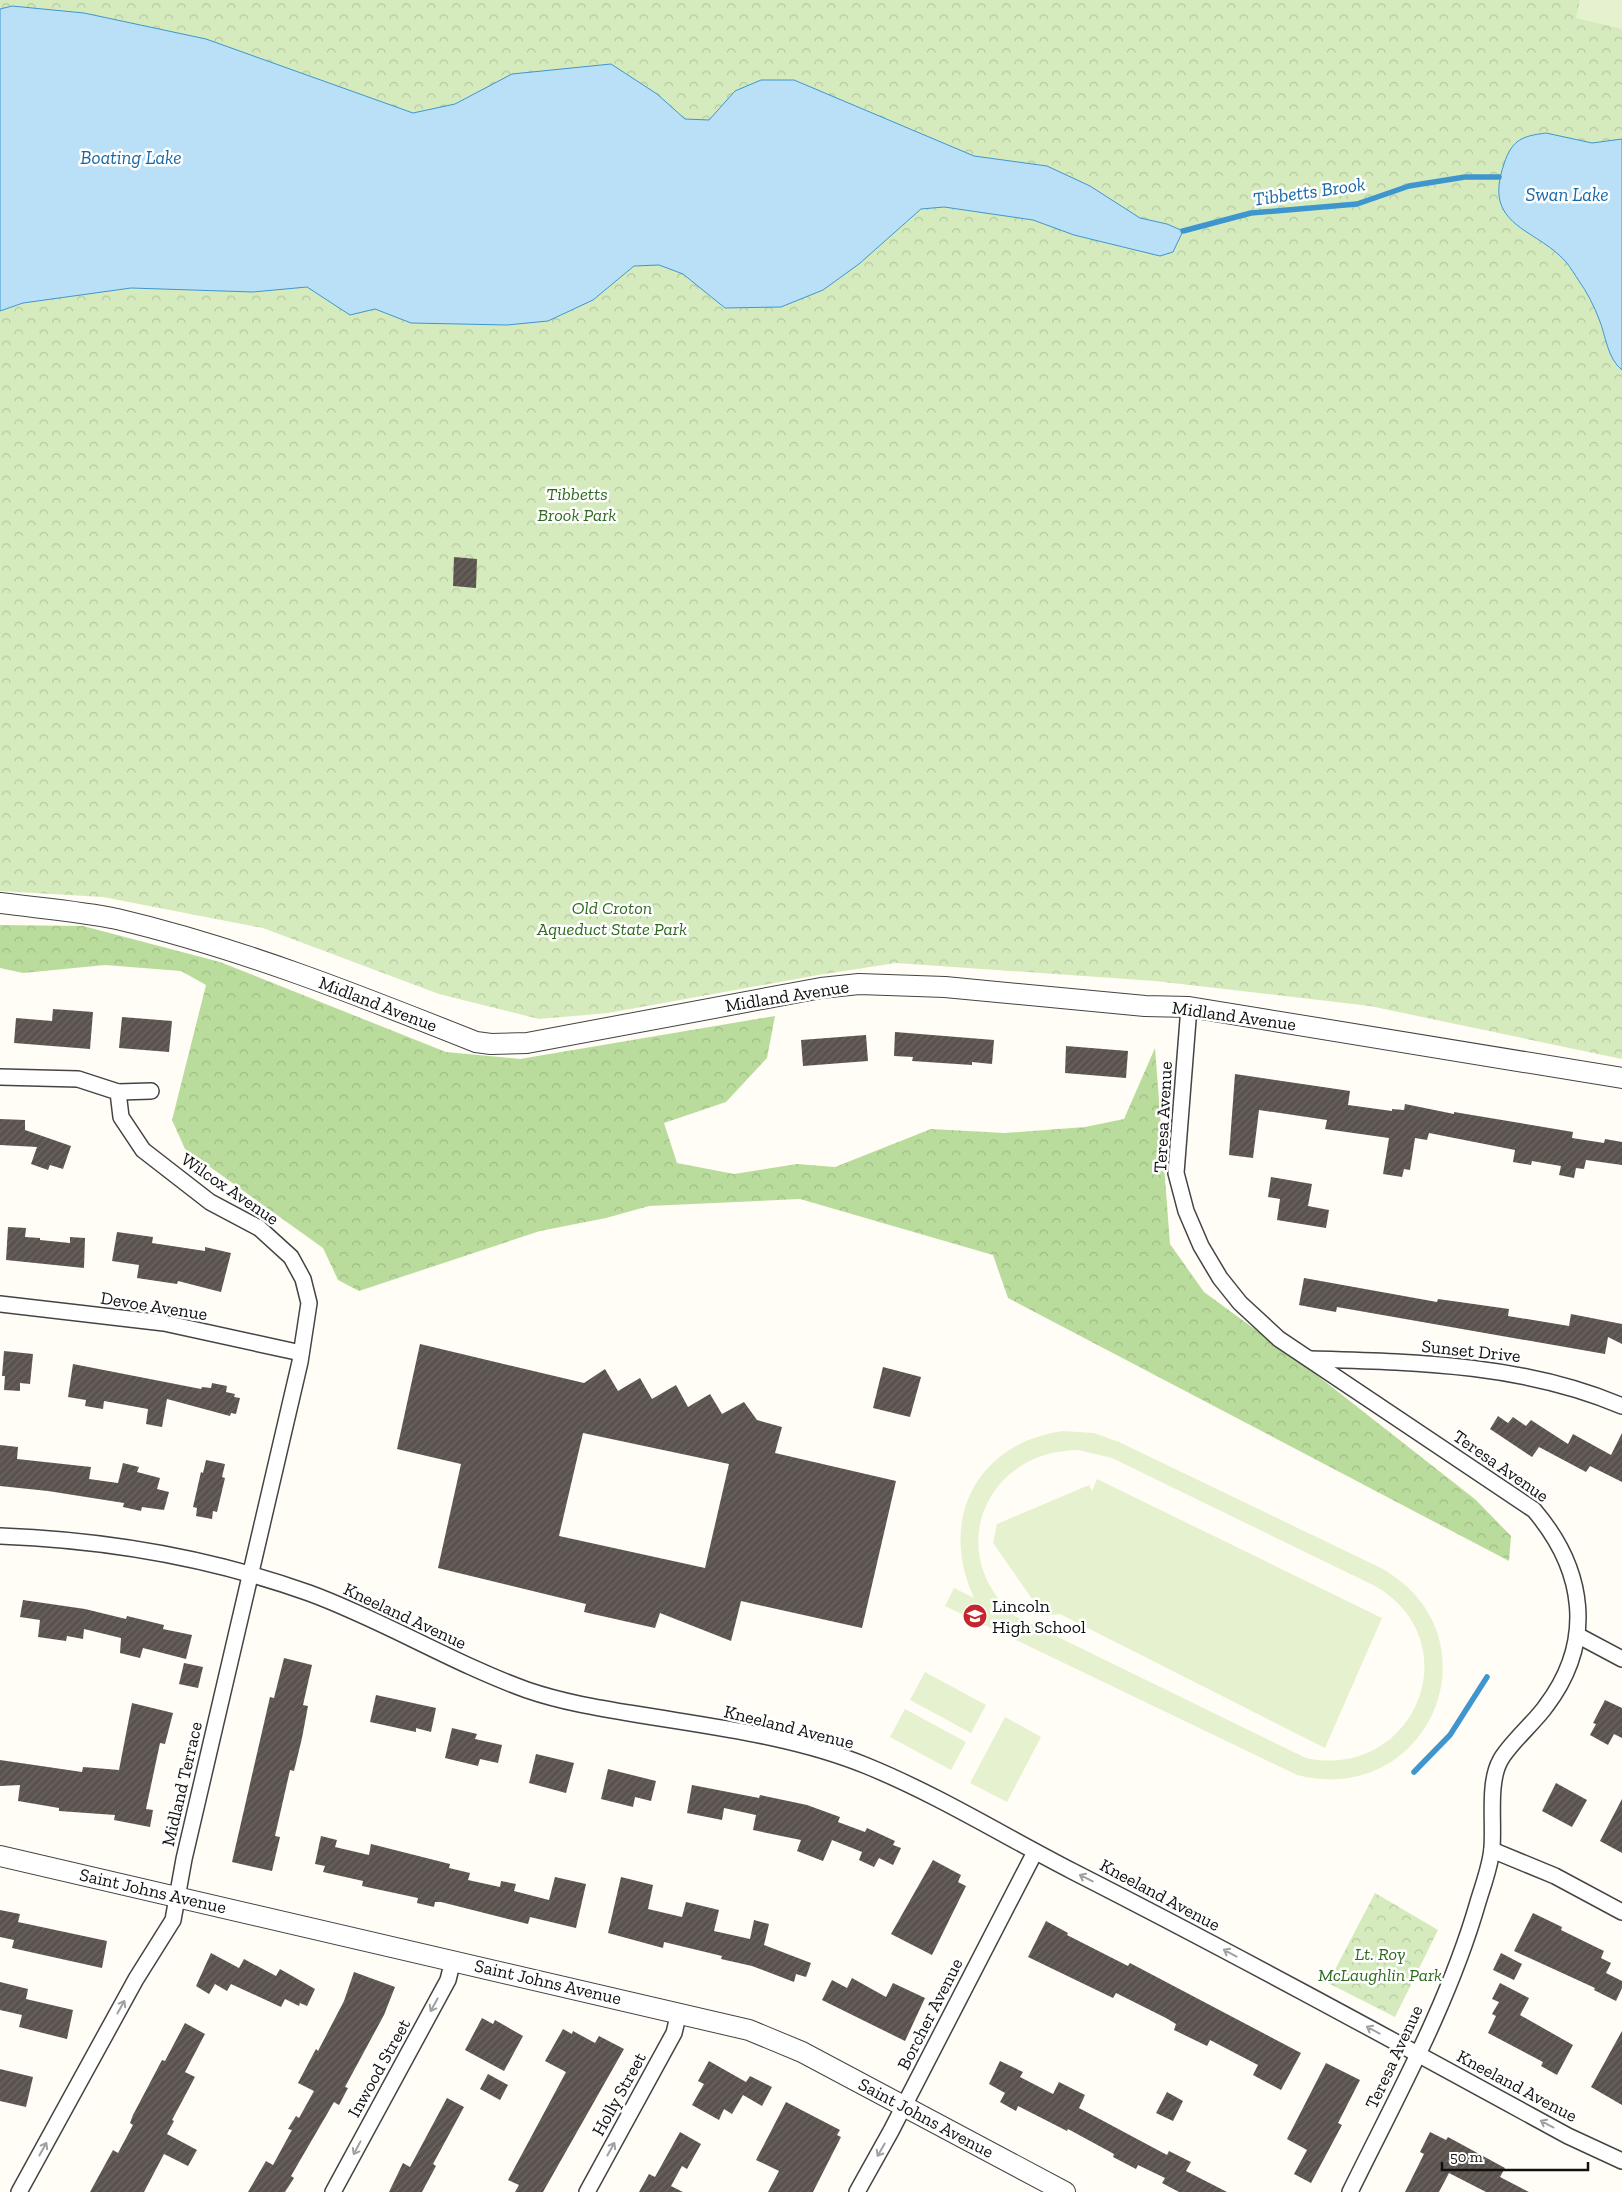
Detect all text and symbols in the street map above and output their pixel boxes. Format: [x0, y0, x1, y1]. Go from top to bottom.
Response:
water label: Boating Lake [80, 146, 182, 169]
water label: Tibbetts Brook [1251, 172, 1367, 211]
water label: Swan Lake [1526, 183, 1608, 206]
park label: Tibbetts Brook Park [538, 483, 616, 526]
park label: Old Croton Aqueduct State Park [536, 897, 687, 940]
street label: Midland Avenue [316, 971, 440, 1037]
street label: Midland Avenue [724, 975, 850, 1017]
street label: Midland Avenue [1171, 996, 1297, 1036]
street label: Teresa Avenue [1149, 1061, 1177, 1173]
street label: Wilcox Avenue [177, 1148, 283, 1230]
street label: Devoe Avenue [99, 1287, 209, 1325]
street label: Sunset Drive [1420, 1335, 1522, 1367]
street label: Teresa Avenue [1449, 1425, 1553, 1507]
street label: Kneeland Avenue [340, 1578, 470, 1654]
place label: Lincoln High School [992, 1595, 1086, 1638]
school or university icon: Lincoln High School [962, 1603, 988, 1629]
street label: Kneeland Avenue [722, 1700, 856, 1754]
street label: Midland Terrace [157, 1720, 207, 1848]
street label: Kneeland Avenue [1096, 1854, 1224, 1936]
street label: Saint Johns Avenue [77, 1863, 229, 1919]
one-way arrow [1079, 1873, 1094, 1882]
park label: Lt. Roy McLaughlin Park [1318, 1943, 1442, 1986]
one-way arrow [1223, 1948, 1238, 1958]
street label: Saint Johns Avenue [472, 1954, 624, 2010]
street label: Borcher Avenue [892, 1954, 968, 2074]
one-way arrow [429, 1997, 438, 2012]
one-way arrow [116, 2000, 126, 2014]
street label: Teresa Avenue [1360, 2002, 1428, 2112]
street label: Inwood Street [343, 2015, 415, 2121]
one-way arrow [1366, 2025, 1381, 2034]
street label: Kneeland Avenue [1453, 2045, 1581, 2127]
street label: Holly Street [587, 2048, 651, 2140]
street label: Saint Johns Avenue [855, 2073, 997, 2163]
one-way arrow [1539, 2119, 1554, 2129]
one-way arrow [352, 2140, 361, 2155]
scale bar [1442, 2140, 1588, 2172]
one-way arrow [39, 2142, 48, 2157]
one-way arrow [606, 2142, 616, 2157]
one-way arrow [876, 2142, 886, 2157]
text: 50 m [1450, 2148, 1483, 2166]

